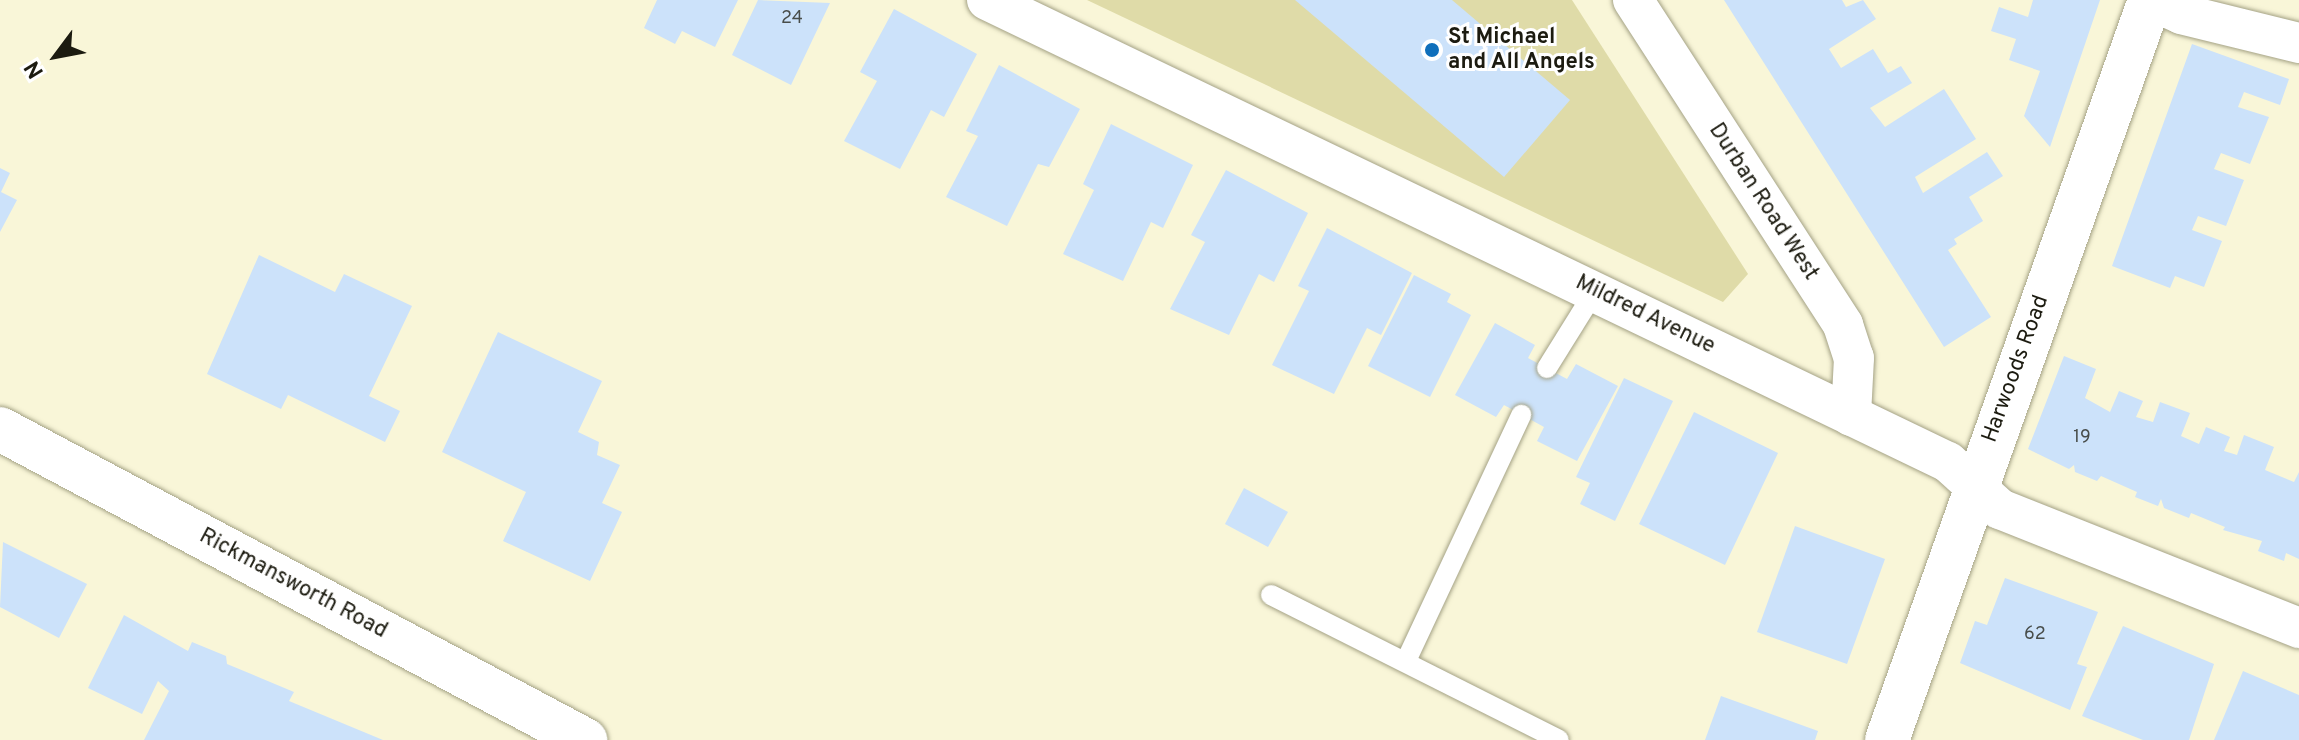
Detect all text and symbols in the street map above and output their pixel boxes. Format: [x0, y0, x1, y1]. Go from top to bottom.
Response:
house number: 24 [781, 8, 803, 30]
north arrow [16, 16, 96, 96]
place label: St Michael and All Angels [1448, 24, 1597, 76]
marker: St Michael and All Angels [1423, 41, 1441, 59]
text: N [20, 55, 51, 83]
street label: Durban Road West [1702, 118, 1824, 286]
street label: Mildred Avenue [1571, 270, 1719, 360]
street label: Harwoods Road [1977, 292, 2055, 446]
house number: 19 [2073, 427, 2091, 449]
street label: Rickmansworth Road [195, 523, 391, 645]
house number: 62 [2024, 624, 2046, 646]

